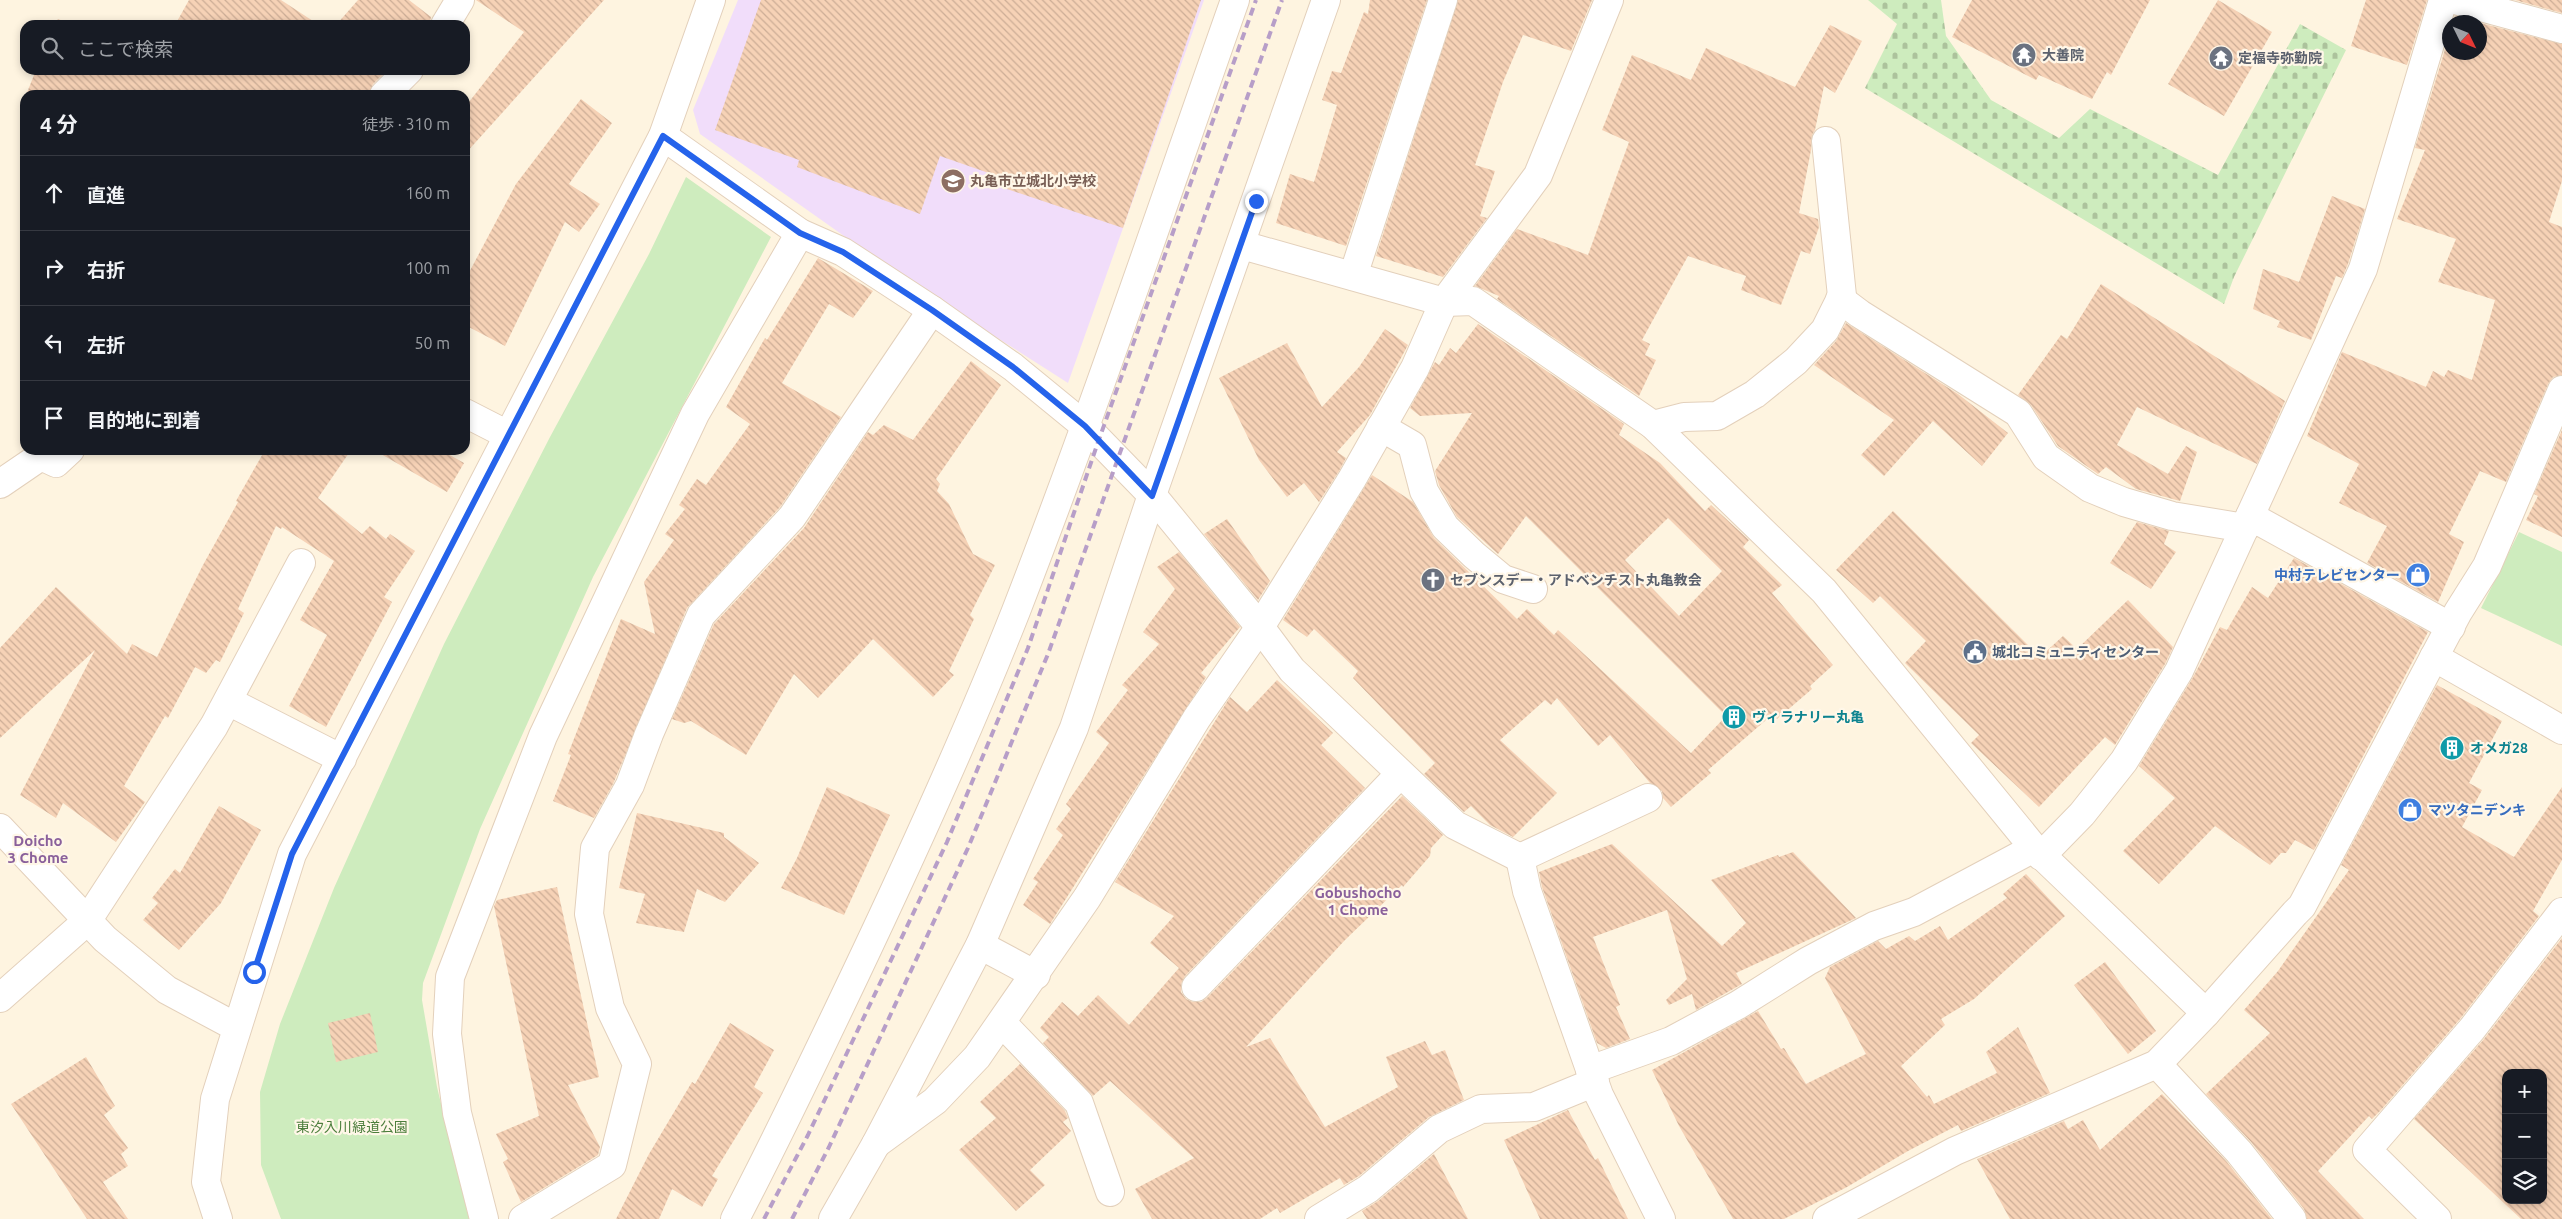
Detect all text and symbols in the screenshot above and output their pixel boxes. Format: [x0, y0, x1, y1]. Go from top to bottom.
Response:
north arrow [2442, 15, 2487, 60]
search box [20, 20, 470, 75]
icon: search [38, 34, 66, 62]
text: ここで検索 [78, 38, 173, 60]
temple icon: 大善院 [2011, 42, 2037, 68]
temple icon: 定福寺弥勤院 [2208, 45, 2234, 71]
place label: 大善院 [2042, 47, 2084, 63]
place label: 定福寺弥勤院 [2238, 50, 2322, 66]
text: 4 分 [40, 112, 78, 136]
text: 徒歩 · 310 m [362, 115, 450, 133]
school or university icon: 丸亀市立城北小学校 [940, 168, 966, 194]
place label: 丸亀市立城北小学校 [970, 173, 1096, 189]
icon: ahead [40, 179, 68, 207]
text: 直進 [87, 184, 125, 206]
text: 160 m [405, 184, 450, 202]
route end [1245, 190, 1268, 213]
icon: right [40, 254, 68, 282]
text: 右折 [87, 259, 125, 281]
text: 100 m [405, 259, 450, 277]
icon: left [40, 329, 68, 357]
text: 左折 [87, 334, 125, 356]
text: 50 m [414, 334, 450, 352]
icon: arrive [40, 404, 68, 432]
text: 目的地に到着 [87, 409, 201, 431]
shop icon: 中村テレビセンター [2405, 562, 2431, 588]
church icon: セブンスデー・アドベンチスト丸亀教会 [1420, 567, 1446, 593]
place label: 中村テレビセンター [2274, 567, 2400, 583]
place label: セブンスデー・アドベンチスト丸亀教会 [1450, 572, 1702, 588]
public building icon: 城北コミュニティセンター [1962, 639, 1988, 665]
place label: 城北コミュニティセンター [1992, 644, 2159, 660]
building icon: ヴィラナリー丸亀 [1721, 704, 1747, 730]
place label: ヴィラナリー丸亀 [1752, 709, 1864, 725]
building icon: オメガ28 [2439, 735, 2465, 761]
place label: オメガ28 [2470, 740, 2528, 756]
shop icon: マツタニデンキ [2397, 797, 2423, 823]
place label: マツタニデンキ [2428, 802, 2526, 818]
district label: Doicho 3 Chome [8, 832, 68, 866]
district label: Gobushocho 1 Chome [1314, 884, 1402, 918]
route start [243, 961, 266, 984]
map controls [2502, 1069, 2547, 1204]
button: + [2502, 1069, 2547, 1114]
button: − [2502, 1114, 2547, 1159]
park label: 東汐入川緑道公園 [296, 1119, 408, 1135]
button: layers [2502, 1159, 2547, 1204]

